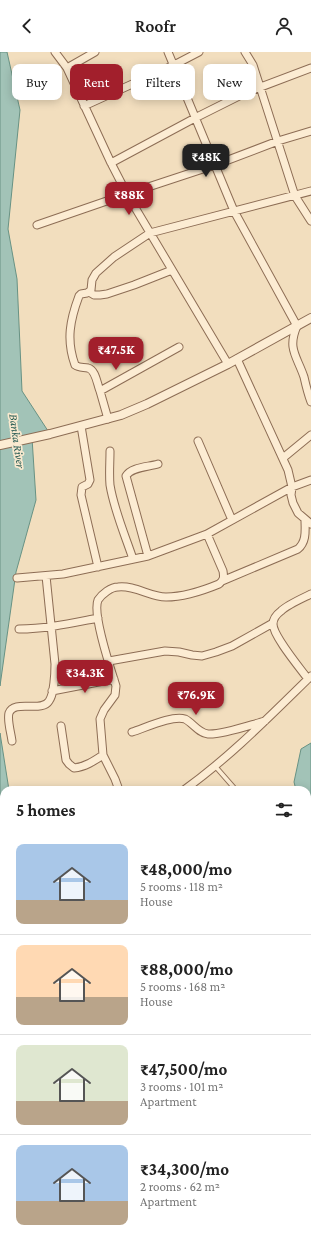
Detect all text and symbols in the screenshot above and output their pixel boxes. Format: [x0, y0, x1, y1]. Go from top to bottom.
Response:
icon: back [16, 15, 38, 37]
icon: person [273, 15, 295, 37]
text: Roofr [135, 16, 176, 36]
chip: Buy [12, 64, 62, 100]
chip: Rent [70, 64, 123, 100]
chip: Filters [131, 64, 195, 100]
chip: New [203, 64, 256, 100]
pin: ₹48K [182, 144, 230, 178]
text: ₹48K [191, 149, 221, 164]
pin: ₹88K [105, 182, 153, 216]
text: ₹88K [114, 187, 144, 202]
pin: ₹47.5K [83, 337, 149, 371]
text: ₹47.5K [97, 342, 135, 357]
water label: Banka River [6, 413, 28, 470]
pin: ₹34.3K [52, 660, 118, 694]
text: ₹34.3K [66, 665, 104, 680]
pin: ₹76.9K [163, 682, 229, 716]
text: ₹76.9K [177, 687, 215, 702]
icon: filters [273, 799, 295, 821]
text: 5 homes [16, 801, 75, 820]
icon: home [48, 860, 96, 908]
text: ₹48,000/mo [140, 860, 232, 879]
text: 5 rooms · 118 m² [140, 879, 223, 894]
text: House [140, 894, 173, 909]
text: ₹88,000/mo [140, 960, 233, 979]
icon: home [48, 961, 96, 1009]
text: 5 rooms · 168 m² [140, 979, 225, 994]
text: House [140, 994, 173, 1009]
text: ₹47,500/mo [140, 1060, 227, 1079]
icon: home [48, 1061, 96, 1109]
text: 3 rooms · 101 m² [140, 1079, 223, 1094]
text: Apartment [140, 1094, 197, 1109]
text: ₹34,300/mo [140, 1160, 229, 1179]
icon: home [48, 1161, 96, 1209]
text: 2 rooms · 62 m² [140, 1179, 220, 1194]
text: Apartment [140, 1194, 197, 1209]

